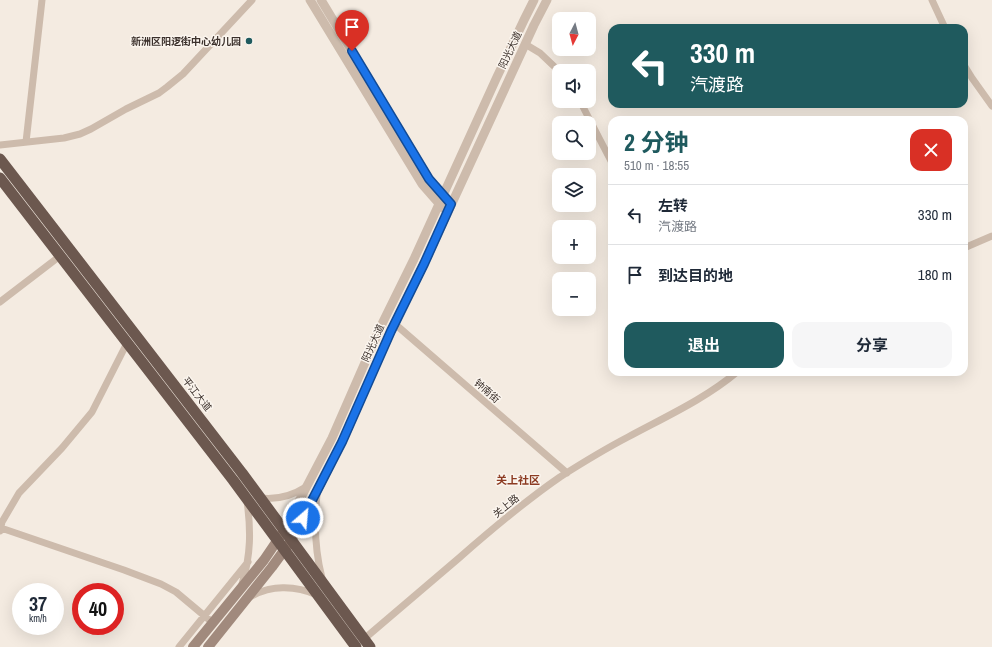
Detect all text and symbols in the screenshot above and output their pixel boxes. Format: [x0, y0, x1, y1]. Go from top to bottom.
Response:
pin [335, 10, 369, 51]
north arrow [552, 12, 596, 56]
map controls [552, 12, 596, 316]
icon: arrive [341, 16, 363, 38]
street label: 阳光大道 [496, 29, 524, 71]
text: 330 m [690, 34, 755, 72]
place label: 新洲区阳逻街中心幼儿园 [131, 35, 241, 48]
marker: 新洲区阳逻街中心幼儿园 [244, 36, 254, 46]
icon: left [624, 40, 676, 92]
button: sound [552, 64, 596, 108]
text: 汽渡路 [690, 72, 744, 97]
button: search [552, 116, 596, 160]
text: 2 分钟 [624, 126, 688, 158]
button: close [910, 129, 952, 171]
text: 510 m · 18:55 [624, 157, 689, 174]
button: layers [552, 168, 596, 212]
text: 左转 [658, 195, 688, 216]
icon: left [624, 204, 646, 226]
text: 330 m [918, 204, 952, 225]
text: 汽渡路 [658, 218, 697, 235]
button: + [552, 220, 596, 264]
icon: arrive [624, 264, 646, 286]
text: 180 m [918, 264, 952, 285]
text: 到达目的地 [658, 265, 733, 286]
button: − [552, 272, 596, 316]
street label: 阳光大道 [359, 322, 387, 364]
button: 退出 [624, 322, 784, 368]
button: 分享 [792, 322, 952, 368]
street label: 平江大道 [180, 374, 214, 414]
street label: 钟南街 [471, 376, 503, 406]
district label: 关上社区 [496, 473, 540, 487]
street label: 关上路 [490, 492, 522, 520]
position arrow [282, 497, 324, 539]
speed limit sign: 40 [72, 583, 124, 635]
text: 37 [29, 590, 47, 617]
text: km/h [29, 612, 47, 625]

